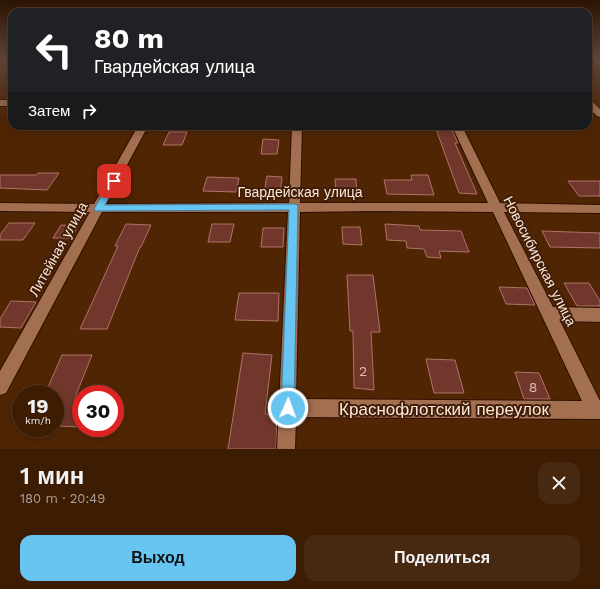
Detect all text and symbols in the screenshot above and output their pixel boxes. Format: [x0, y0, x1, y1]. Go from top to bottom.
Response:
text: 80 m [94, 22, 164, 55]
icon: left [28, 24, 80, 76]
text: Гвардейская улица [94, 56, 255, 77]
icon: right [78, 100, 100, 122]
text: Затем [28, 102, 70, 120]
pin [97, 164, 131, 198]
icon: arrive [103, 170, 125, 192]
street label: Гвардейская улица [237, 184, 363, 200]
street label: Новосибирская улица [500, 193, 580, 329]
street label: Литейная улица [25, 199, 91, 299]
house number: 2 [359, 363, 367, 379]
house number: 8 [529, 379, 537, 395]
speed limit sign: 30 [72, 385, 124, 437]
position arrow [267, 387, 309, 429]
text: 19 [28, 394, 48, 418]
street label: Краснофлотский переулок [339, 399, 549, 419]
text: km/h [25, 415, 51, 426]
text: 1 мин [20, 462, 84, 490]
button: close [538, 462, 580, 504]
text: 180 m · 20:49 [20, 491, 105, 506]
button: Выход [20, 535, 296, 581]
button: Поделиться [304, 535, 580, 581]

